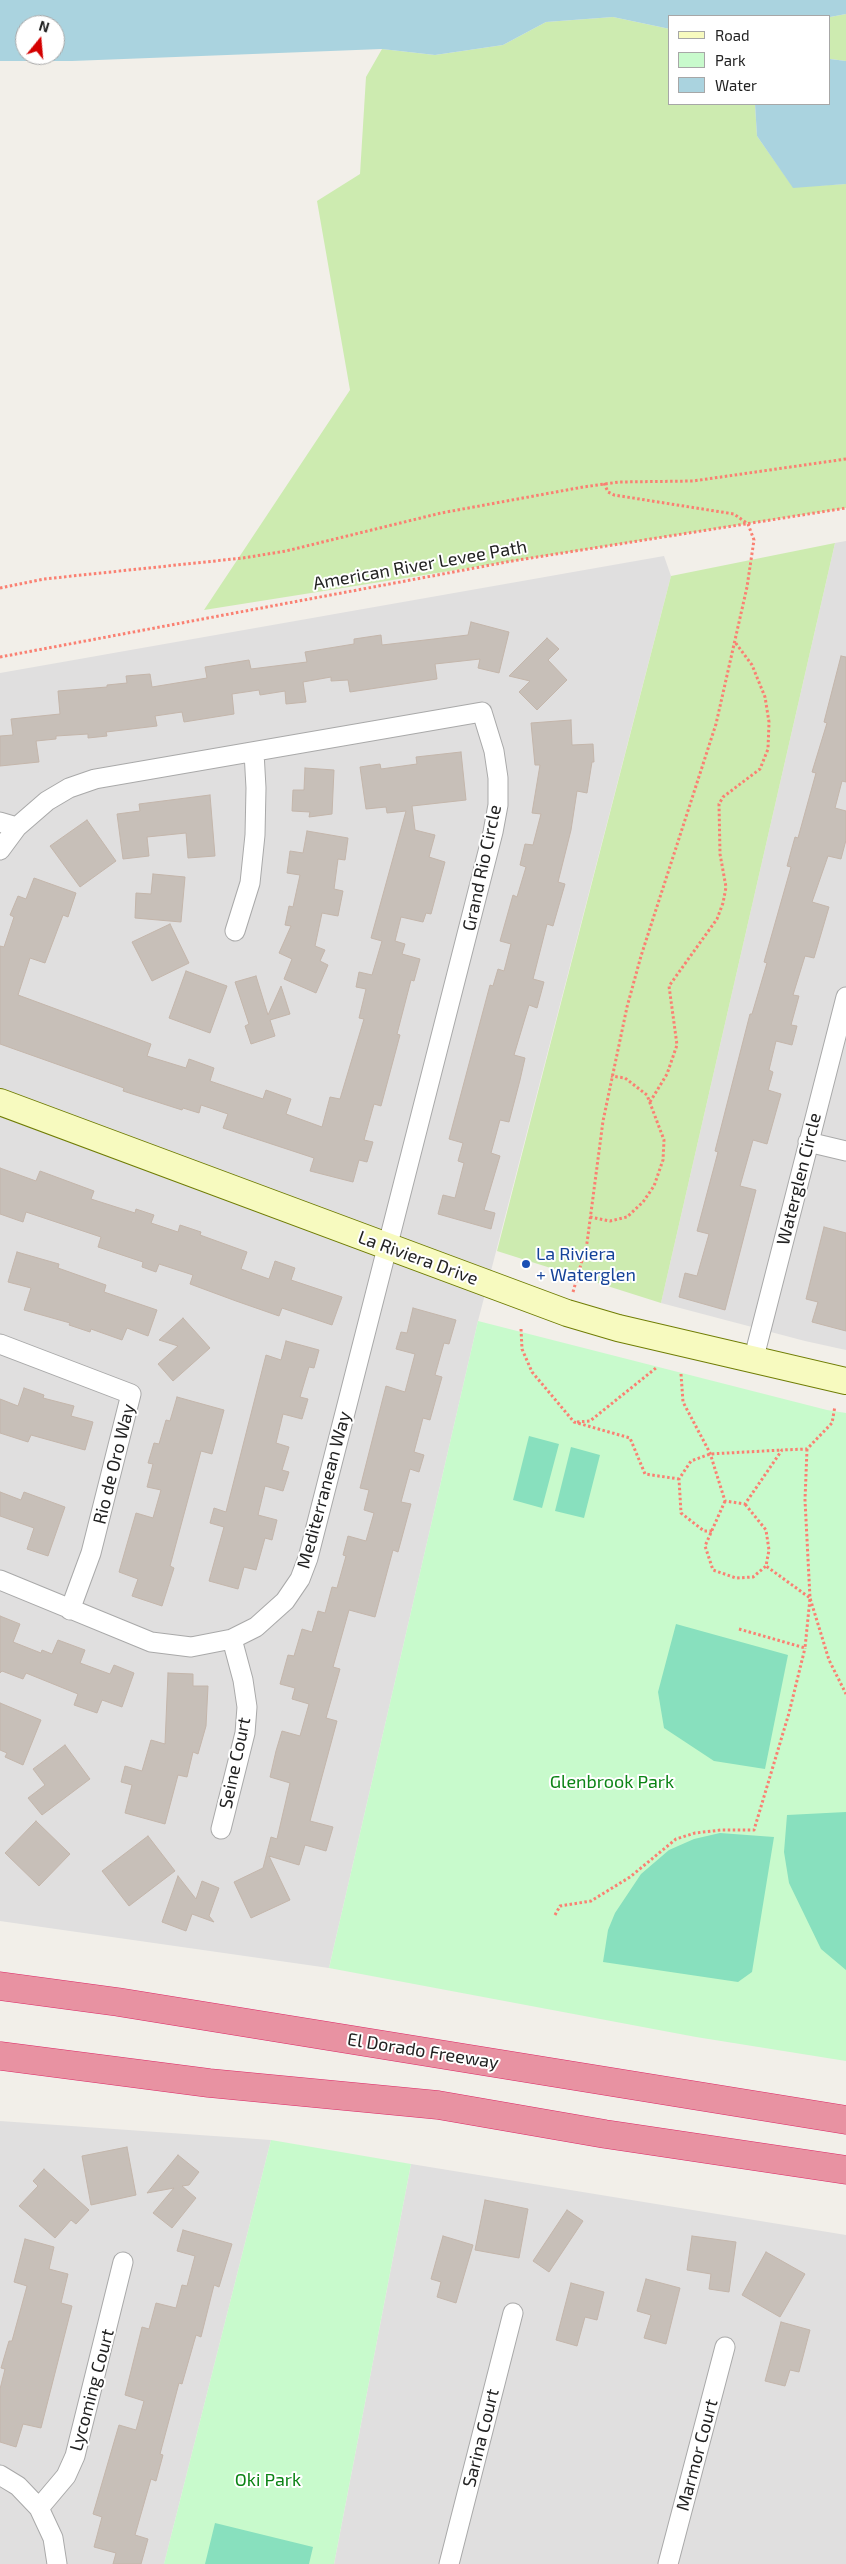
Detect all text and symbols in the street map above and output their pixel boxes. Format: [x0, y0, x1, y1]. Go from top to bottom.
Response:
north arrow [15, 15, 65, 65]
legend [668, 15, 831, 105]
text: N [37, 17, 52, 36]
text: Road [715, 26, 750, 44]
text: Park [715, 51, 746, 69]
text: Water [715, 76, 757, 94]
street label: American River Levee Path [311, 536, 529, 594]
street label: Grand Rio Circle [458, 803, 506, 933]
street label: Waterglen Circle [772, 1111, 826, 1247]
street label: La Riviera Drive [355, 1226, 481, 1290]
place label: La Riviera + Waterglen [536, 1243, 636, 1286]
marker: La Riviera + Waterglen [520, 1258, 532, 1270]
street label: Rio de Oro Way [89, 1402, 139, 1526]
street label: Mediterranean Way [293, 1409, 355, 1571]
street label: Seine Court [215, 1715, 255, 1811]
park label: Glenbrook Park [550, 1771, 674, 1793]
street label: El Dorado Freeway [346, 2028, 500, 2074]
street label: Lycoming Court [65, 2326, 119, 2454]
street label: Sarina Court [458, 2386, 504, 2490]
street label: Marmor Court [672, 2397, 722, 2513]
park label: Oki Park [235, 2469, 301, 2491]

